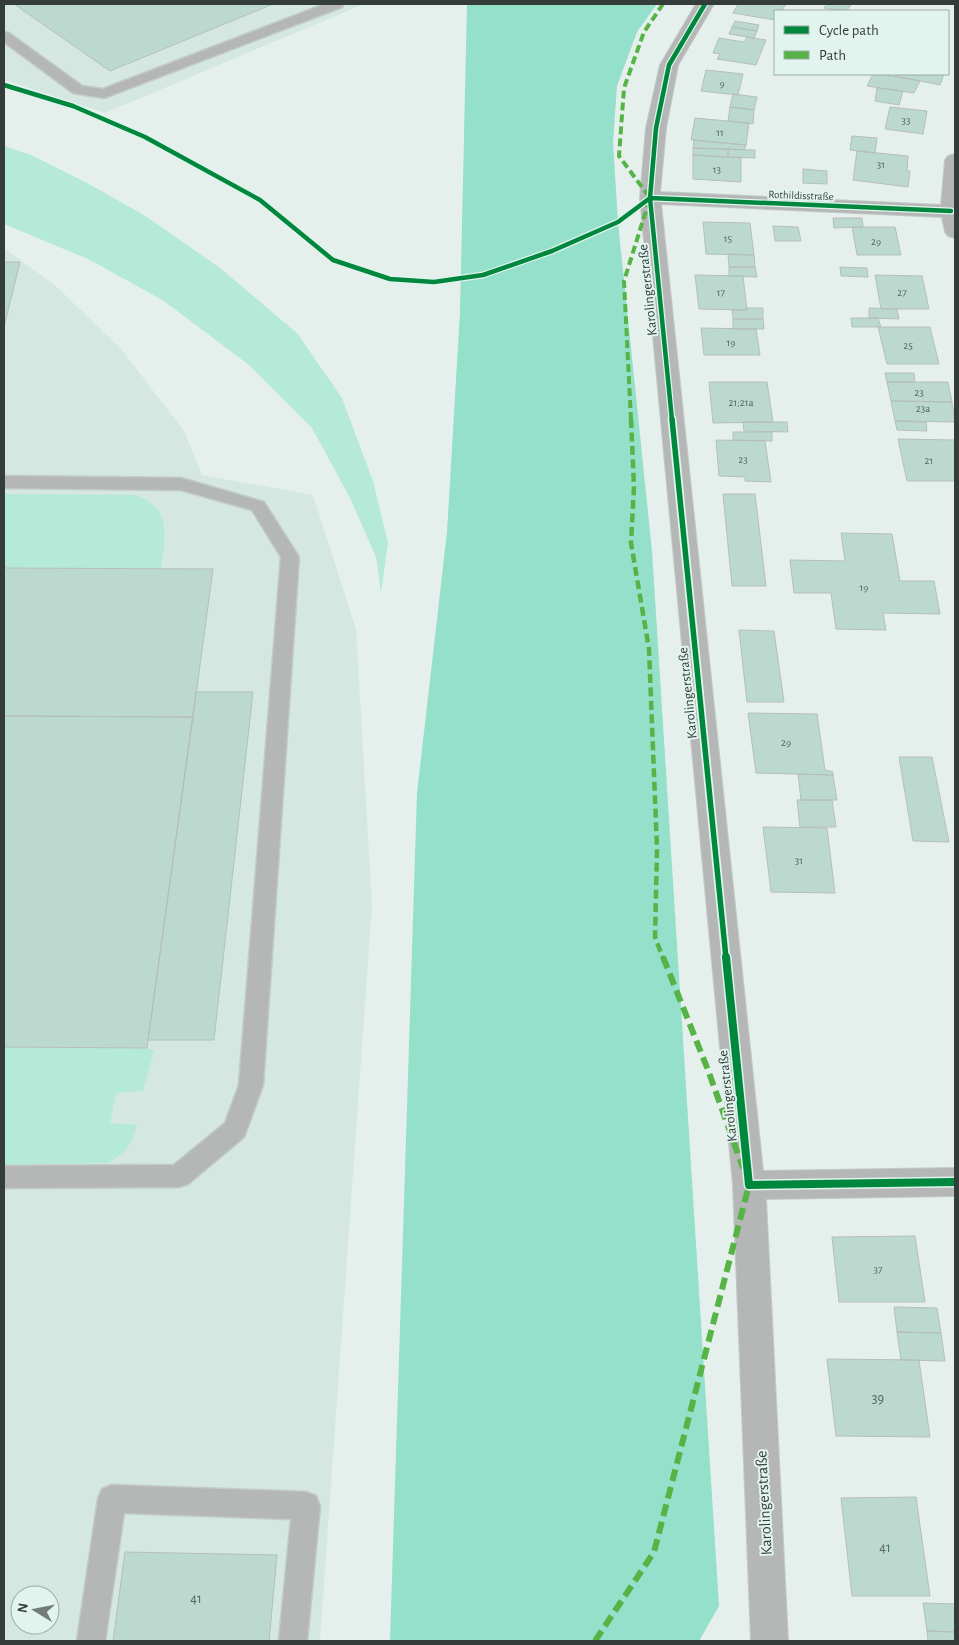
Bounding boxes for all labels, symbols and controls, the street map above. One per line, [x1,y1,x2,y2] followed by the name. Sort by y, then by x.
[774,10,949,75] legend
[819,23,879,38] text: Cycle path
[819,48,846,63] text: Path
[719,78,725,89] house number: 9
[901,115,911,126] house number: 33
[716,127,724,138] house number: 11
[877,159,885,170] house number: 31
[713,164,722,175] house number: 13
[768,189,834,202] street label: Rothildisstraße
[724,233,733,244] house number: 15
[871,236,881,247] house number: 29
[636,244,660,336] street label: Karolingerstraße
[717,287,726,298] house number: 17
[897,287,907,298] house number: 27
[727,337,735,348] house number: 19
[903,340,913,351] house number: 25
[914,387,924,398] house number: 23
[728,397,754,408] house number: 21;21a
[916,403,930,414] house number: 23a
[738,454,748,465] house number: 23
[925,455,933,466] house number: 21
[860,582,868,593] house number: 19
[676,647,700,739] street label: Karolingerstraße
[781,737,791,748] house number: 29
[795,855,803,866] house number: 31
[716,1050,740,1142] street label: Karolingerstraße
[873,1264,883,1275] house number: 37
[872,1392,884,1406] house number: 39
[753,1450,775,1556] street label: Karolingerstraße
[879,1541,891,1555] house number: 41
[10,1585,60,1635] north arrow
[190,1592,202,1606] house number: 41
[15,1602,31,1614] text: N

